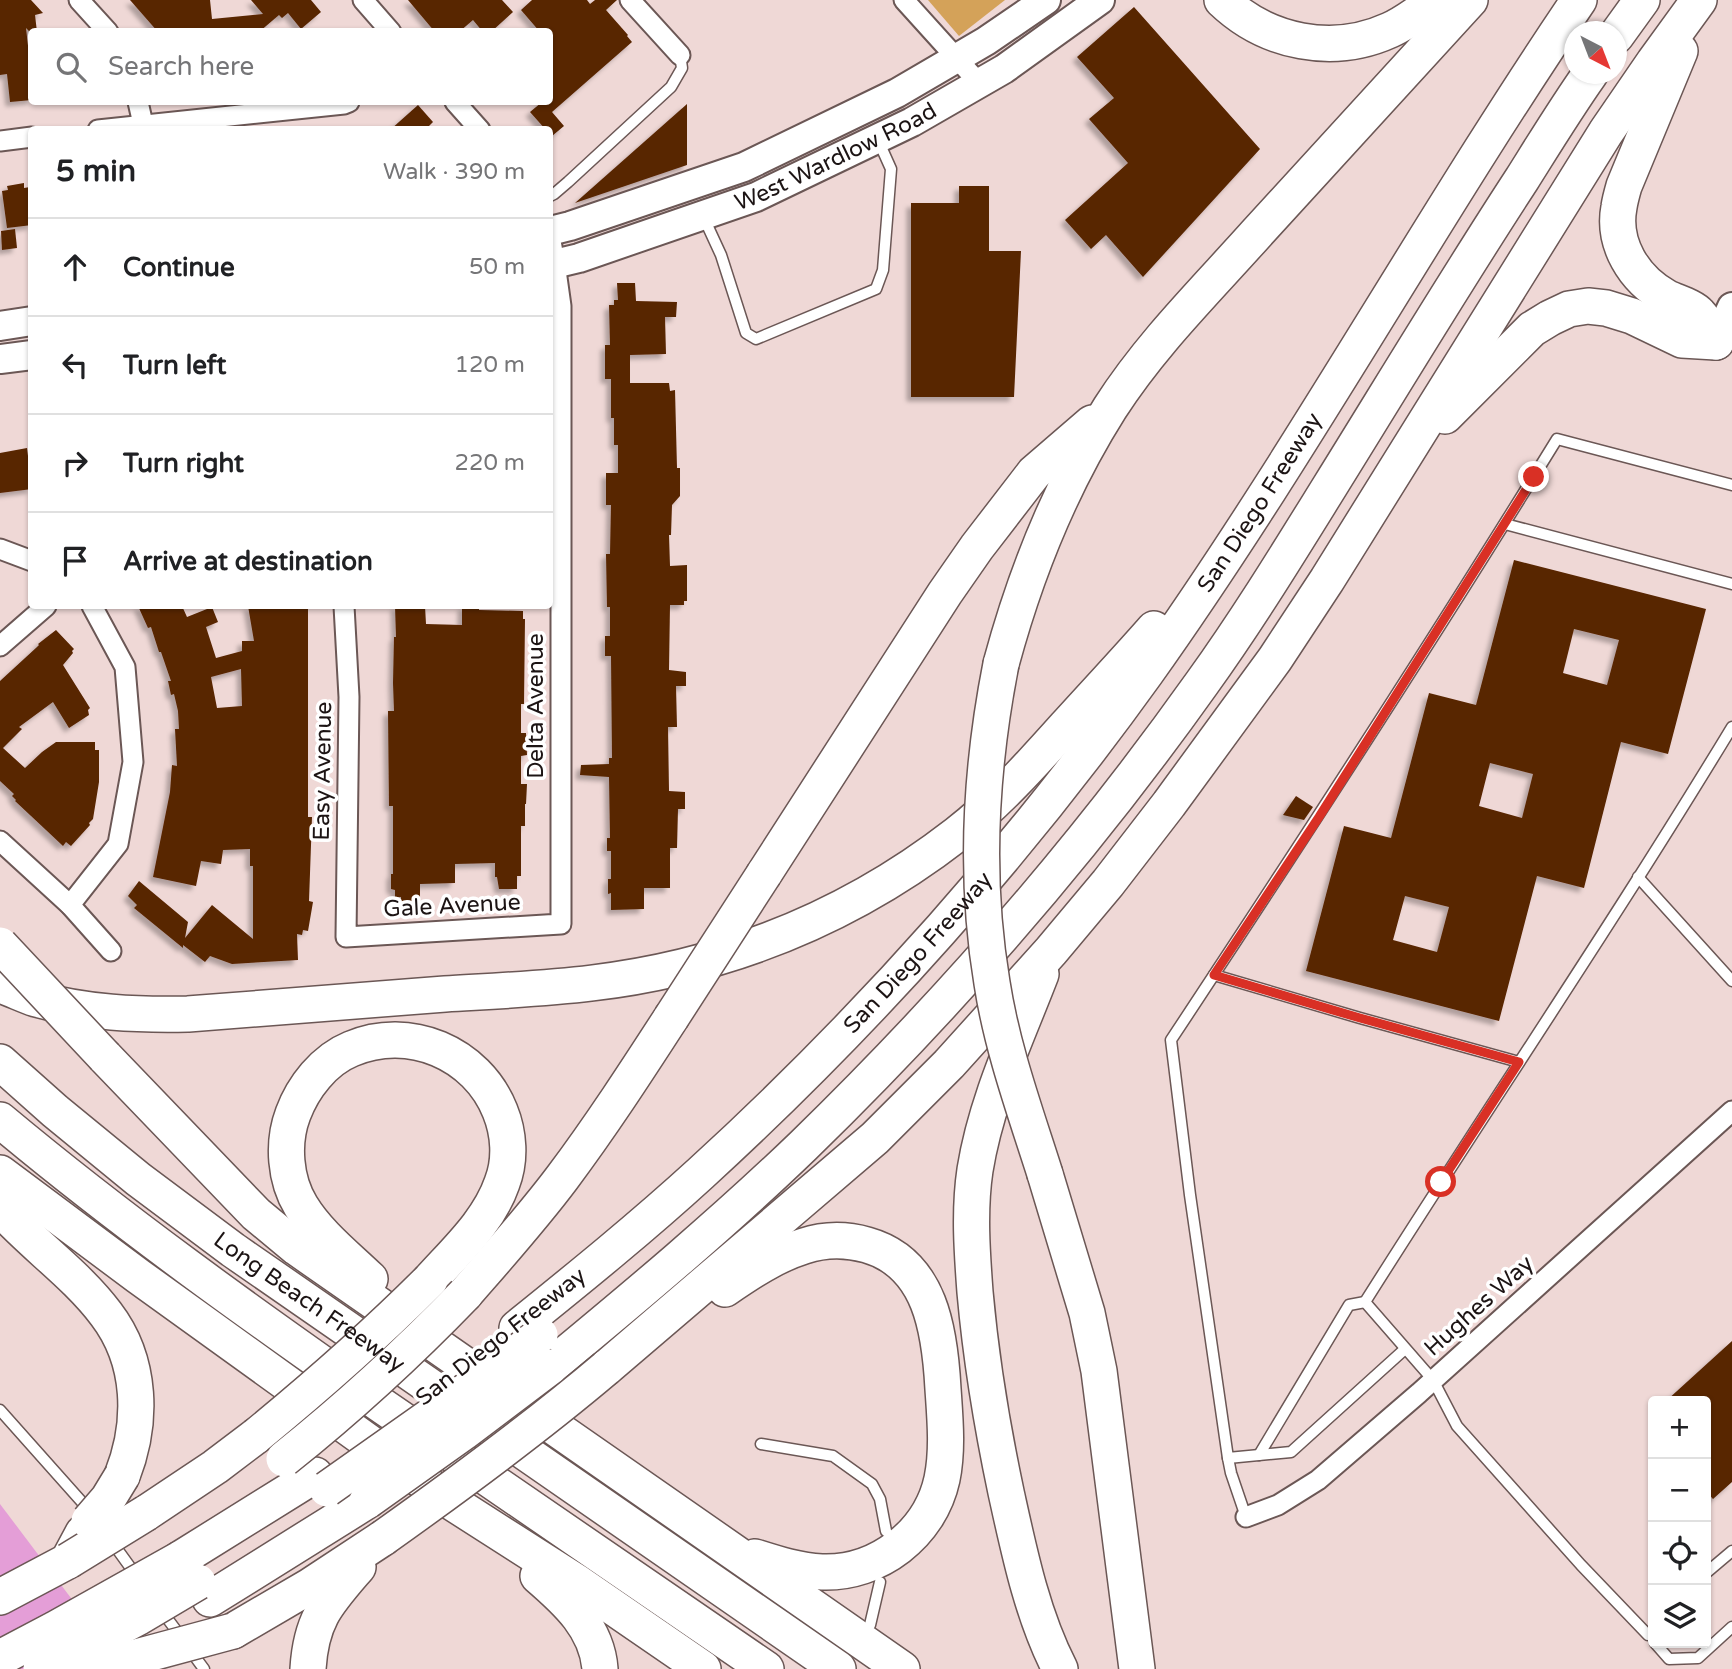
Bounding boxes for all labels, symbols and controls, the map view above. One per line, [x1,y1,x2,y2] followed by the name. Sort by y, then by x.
[1564,21,1627,84] north arrow
[28,28,553,105] search box
[52,48,90,86] icon: search
[108,51,254,82] text: Search here
[731,97,942,217] street label: West Wardlow Road
[56,153,136,190] text: 5 min
[383,158,525,186] text: Walk · 390 m
[56,248,94,286] icon: ahead
[123,252,235,283] text: Continue
[469,253,525,281] text: 50 m
[56,346,94,384] icon: left
[123,350,226,381] text: Turn left
[455,351,525,379] text: 120 m
[1192,408,1328,598] street label: San Diego Freeway
[56,444,94,482] icon: right
[123,448,244,479] text: Turn right
[455,449,525,477] text: 220 m
[1518,461,1549,492] route end
[56,542,94,580] icon: arrive
[123,546,373,577] text: Arrive at destination
[522,633,550,779] street label: Delta Avenue
[308,701,338,841] street label: Easy Avenue
[838,866,998,1040] street label: San Diego Freeway
[383,888,521,924] street label: Gale Avenue
[1425,1166,1456,1197] route start
[208,1226,410,1379] street label: Long Beach Freeway
[1419,1250,1539,1362] street label: Hughes Way
[410,1262,592,1412] street label: San Diego Freeway
[1648,1396,1711,1648] map controls
[1648,1396,1711,1459] button: +
[1648,1459,1711,1522] button: −
[1648,1522,1711,1585] button: locate
[1648,1585,1711,1648] button: layers

